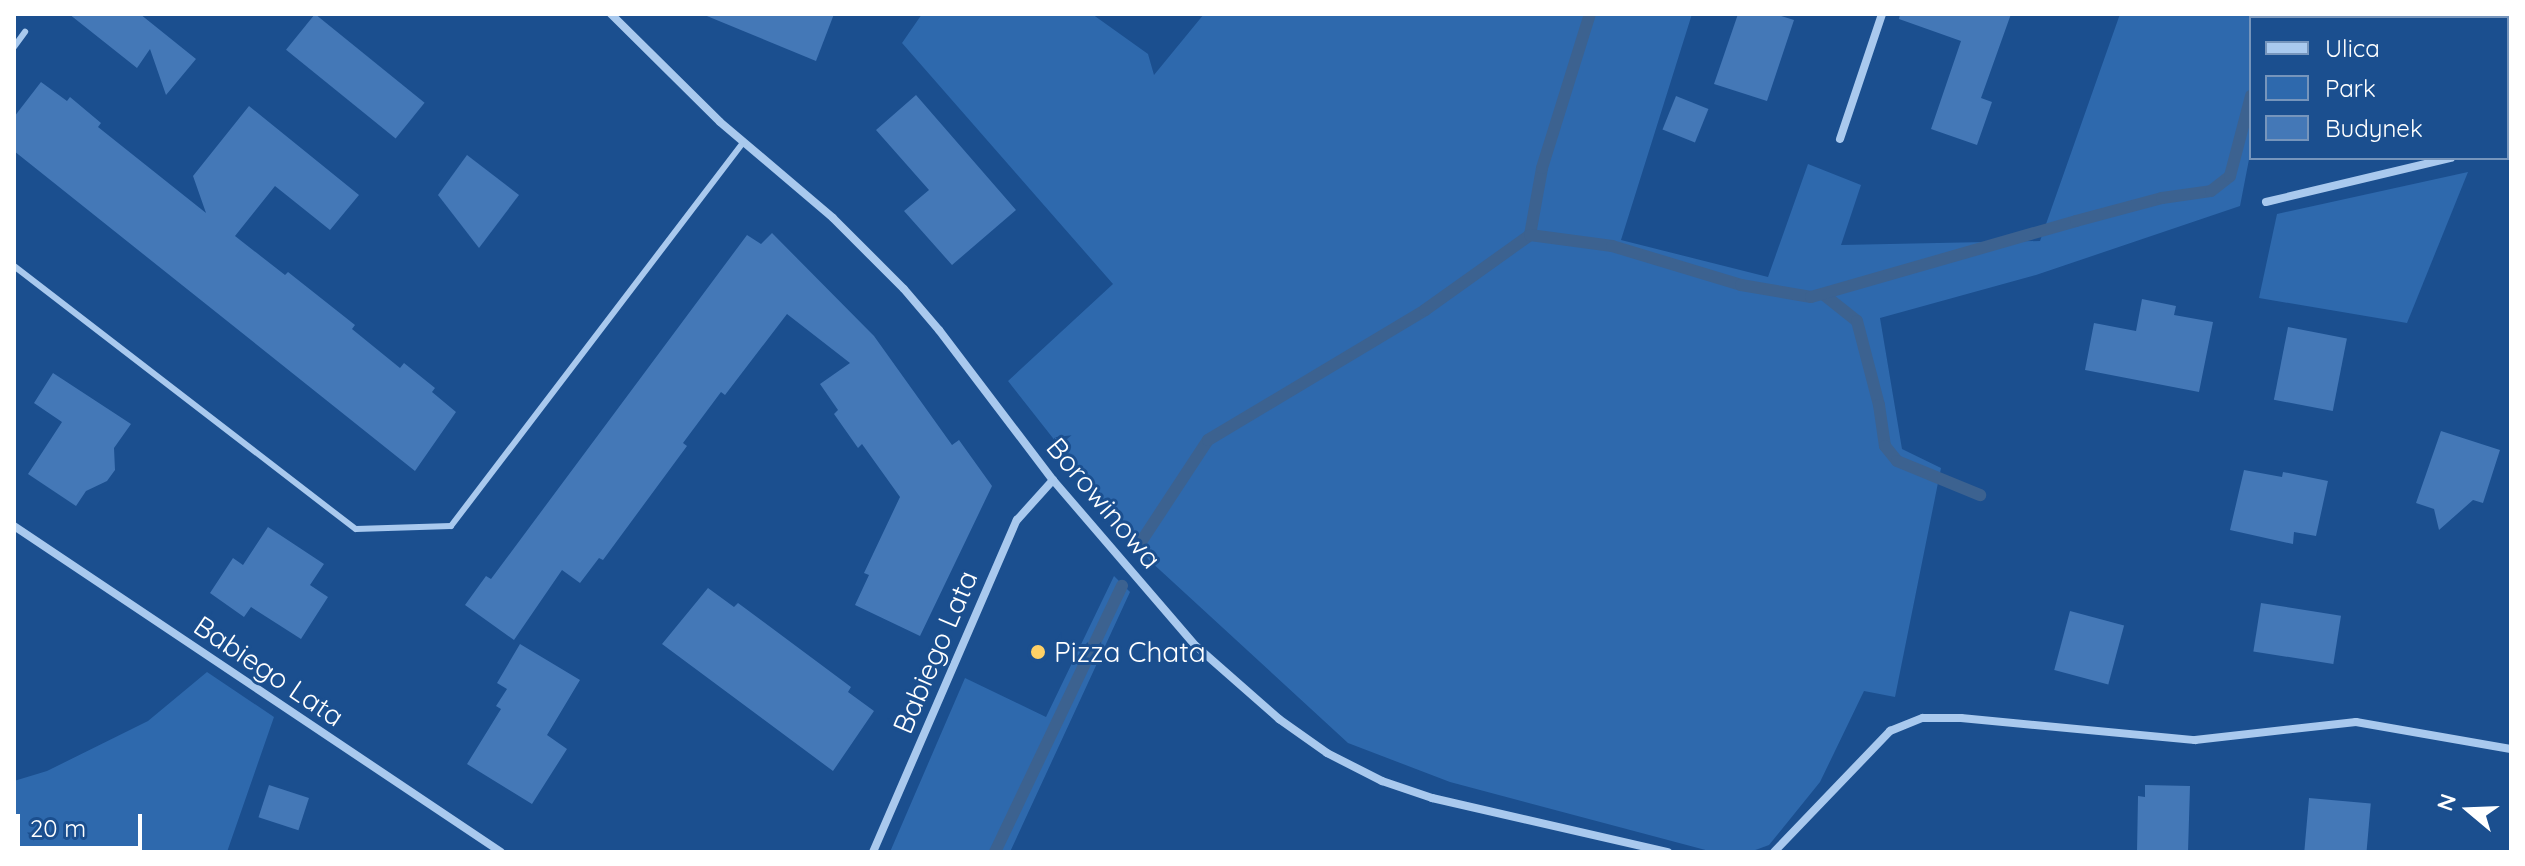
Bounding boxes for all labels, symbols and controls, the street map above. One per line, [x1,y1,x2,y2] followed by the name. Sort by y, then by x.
[2249,16,2509,160] legend
[2325,33,2380,63] text: Ulica
[2325,73,2376,103] text: Park
[2325,113,2423,143] text: Budynek
[1040,431,1168,575] street label: Borowinowa
[886,566,984,738] street label: Babiego Lata
[188,609,350,733] street label: Babiego Lata
[1054,635,1206,669] place label: Pizza Chata
[1029,643,1047,661] marker: Pizza Chata
[2429,770,2509,850] north arrow
[2430,790,2462,814] text: N
[20,798,146,848] scale bar
[30,813,86,843] text: 20 m

